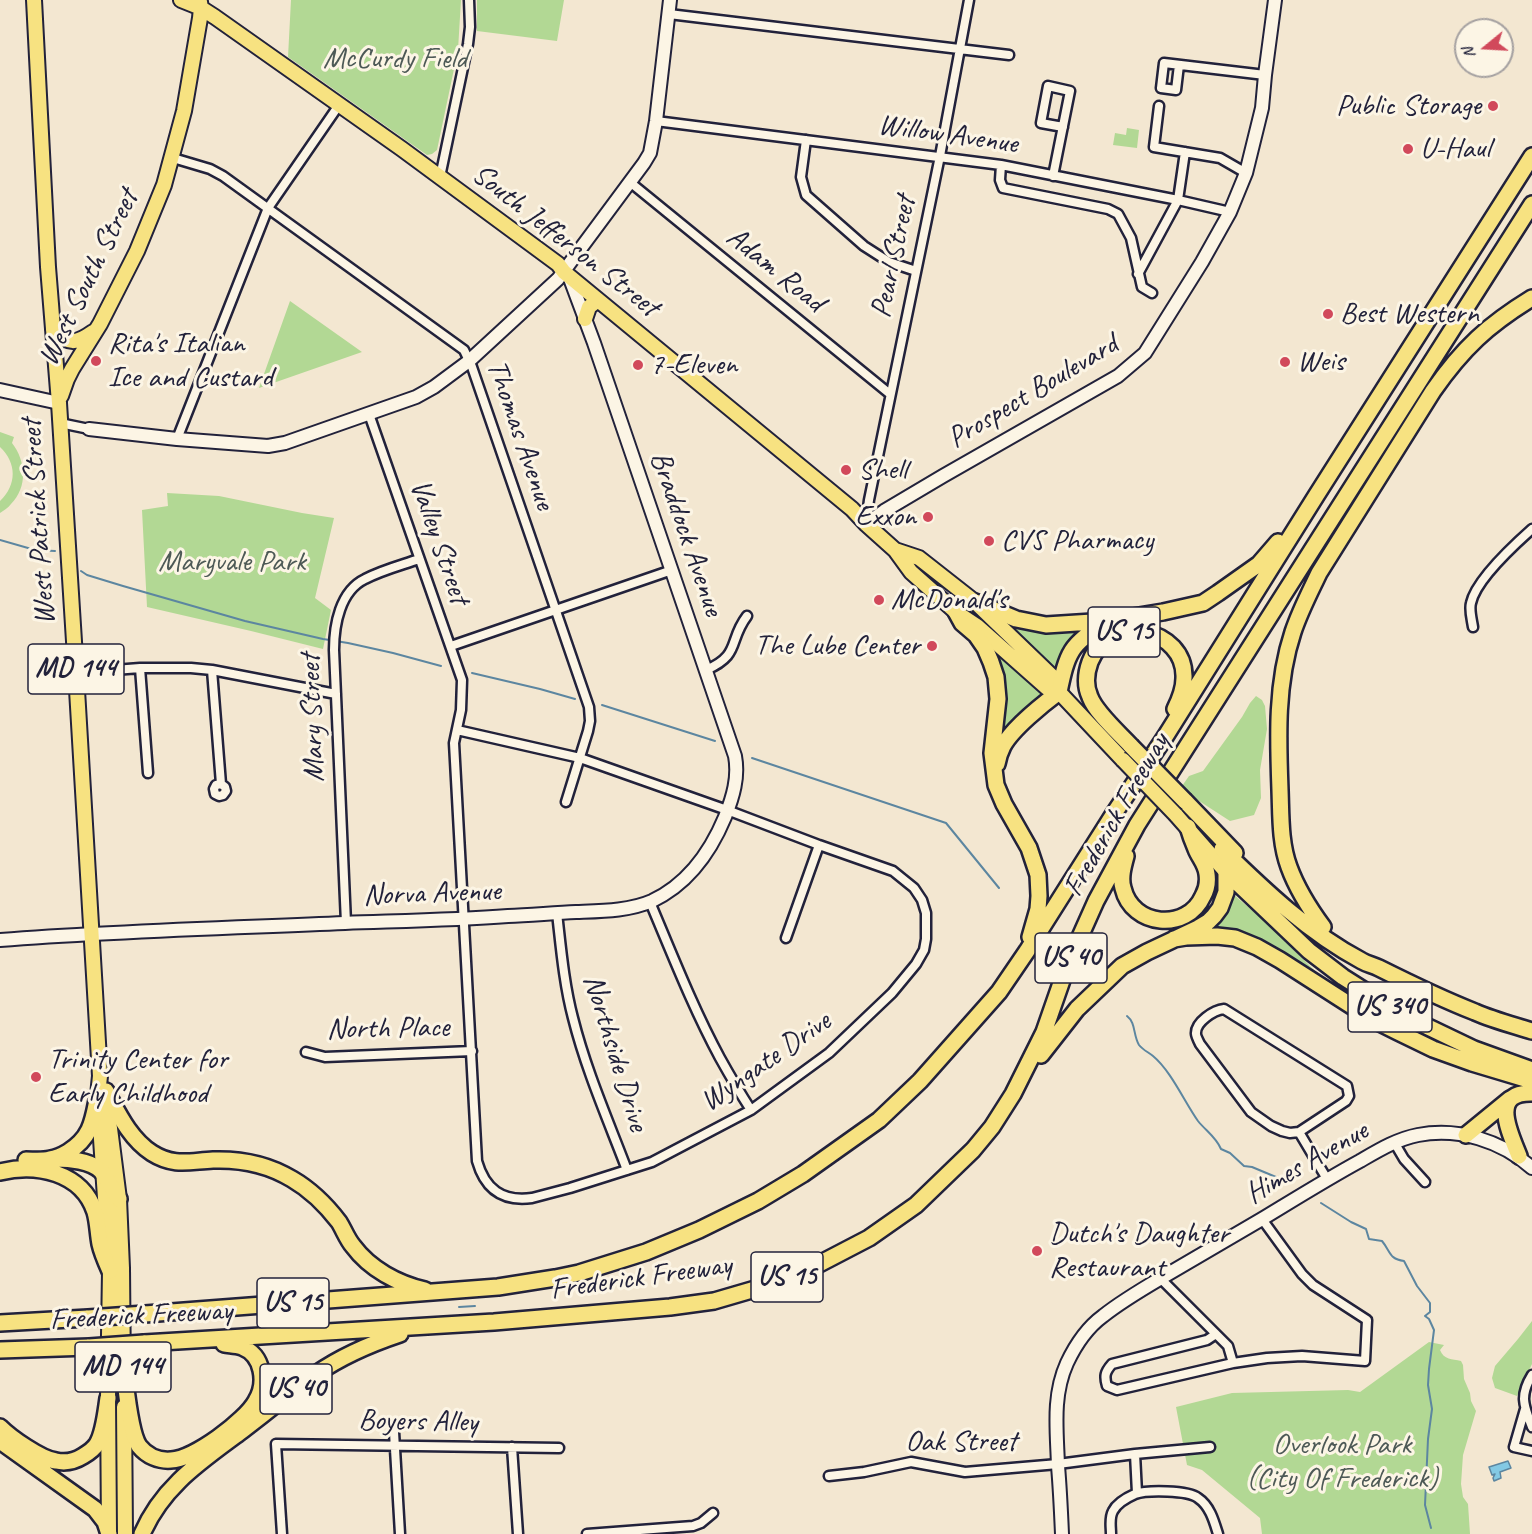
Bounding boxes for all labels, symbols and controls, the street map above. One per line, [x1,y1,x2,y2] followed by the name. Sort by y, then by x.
[1454,18,1514,78] north arrow
[323,41,467,77] park label: McCurdy Field
[1458,45,1480,61] text: N
[1336,88,1481,124] place label: Public Storage
[1486,99,1500,113] marker: Public Storage
[876,107,1020,163] street label: Willow Avenue
[1420,131,1490,167] place label: U-Haul
[1401,142,1415,156] marker: U-Haul
[464,157,666,325] street label: South Jefferson Street
[31,184,147,372] street label: West South Street
[864,193,924,321] street label: Pearl Street
[719,220,831,320] street label: Adam Road
[1340,296,1479,332] place label: Best Western
[1321,307,1335,321] marker: Best Western
[108,326,273,397] place label: Rita's Italian Ice and Custard
[941,327,1125,457] street label: Prospect Boulevard
[1297,344,1344,380] place label: Weis
[650,347,737,383] place label: 7-Eleven
[89,354,103,368] marker: Rita's Italian Ice and Custard
[1278,355,1292,369] marker: Weis
[478,356,562,514] street label: Thomas Avenue
[631,358,645,372] marker: 7-Eleven
[14,418,64,626] street label: West Patrick Street
[641,447,731,621] street label: Braddock Avenue
[858,452,907,488] place label: Shell
[839,463,853,477] marker: Shell
[401,475,477,609] street label: Valley Street
[855,499,916,535] place label: Exxon
[921,510,935,524] marker: Exxon
[1001,523,1153,559] place label: CVS Pharmacy
[982,534,996,548] marker: CVS Pharmacy
[158,544,306,580] park label: Maryvale Park
[891,582,1007,618] place label: McDonald's
[872,593,886,607] marker: McDonald's
[1088,607,1160,657] road number: US 15
[754,628,920,664] place label: The Lube Center
[925,639,939,653] marker: The Lube Center
[28,644,124,694] road number: MD 144
[293,653,333,783] street label: Mary Street
[1056,727,1178,903] street label: Frederick Freeway
[363,874,501,914] street label: Norva Avenue
[1035,933,1107,983] road number: US 40
[574,971,656,1135] street label: Northside Drive
[1348,982,1432,1032] road number: US 340
[694,1004,838,1120] street label: Wyngate Drive
[326,1010,450,1048] street label: North Place
[48,1042,228,1112] place label: Trinity Center for Early Childhood
[29,1070,43,1084] marker: Trinity Center for Early Childhood
[1239,1113,1375,1213] street label: Himes Avenue
[1049,1216,1229,1286] place label: Dutch's Daughter Restaurant
[1030,1244,1044,1258] marker: Dutch's Daughter Restaurant
[548,1247,734,1309] street label: Frederick Freeway
[751,1252,823,1302] road number: US 15
[257,1278,329,1328] road number: US 15
[49,1293,233,1339] street label: Frederick Freeway
[75,1342,171,1392] road number: MD 144
[260,1364,332,1414] road number: US 40
[358,1403,478,1441] street label: Boyers Alley
[905,1424,1017,1460] street label: Oak Street
[1246,1427,1438,1498] park label: Overlook Park (City Of Frederick)

